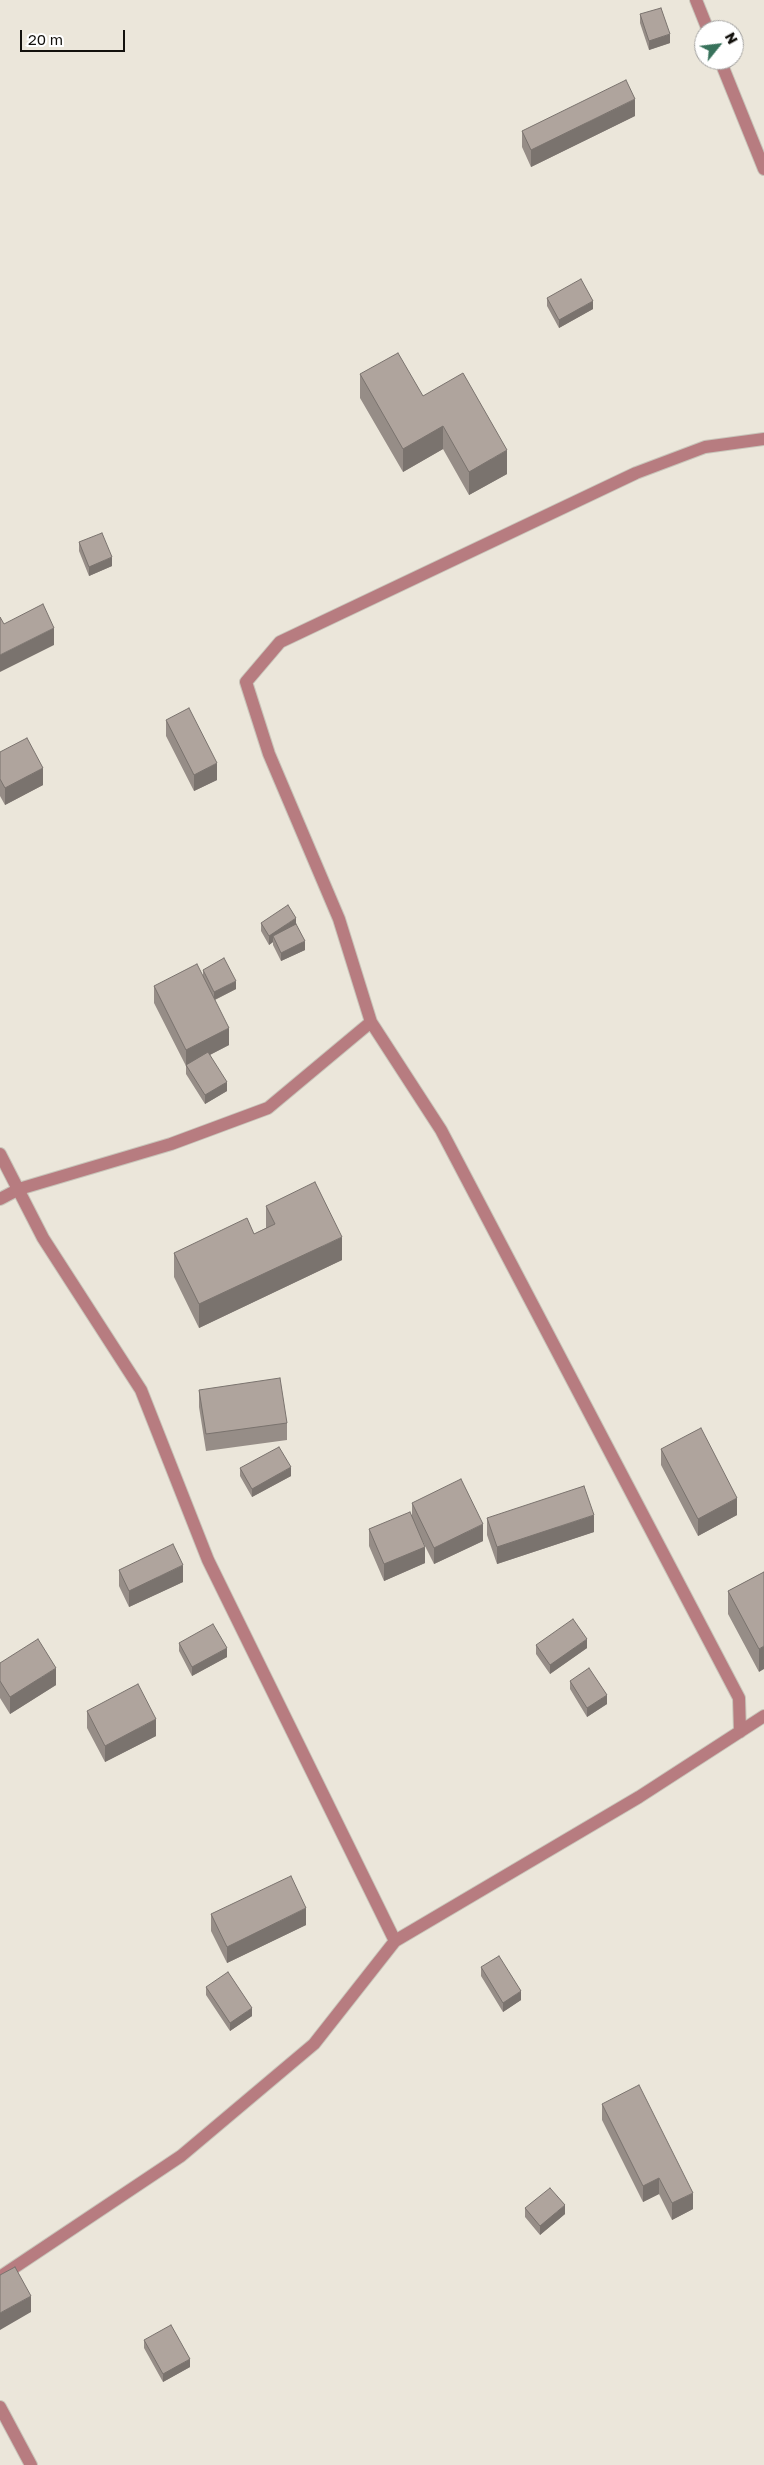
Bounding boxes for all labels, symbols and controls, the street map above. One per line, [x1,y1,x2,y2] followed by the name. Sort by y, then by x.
[22,20,128,52] scale bar
[694,20,744,70] north arrow
[722,29,742,47] text: N
[28,30,63,48] text: 20 m

